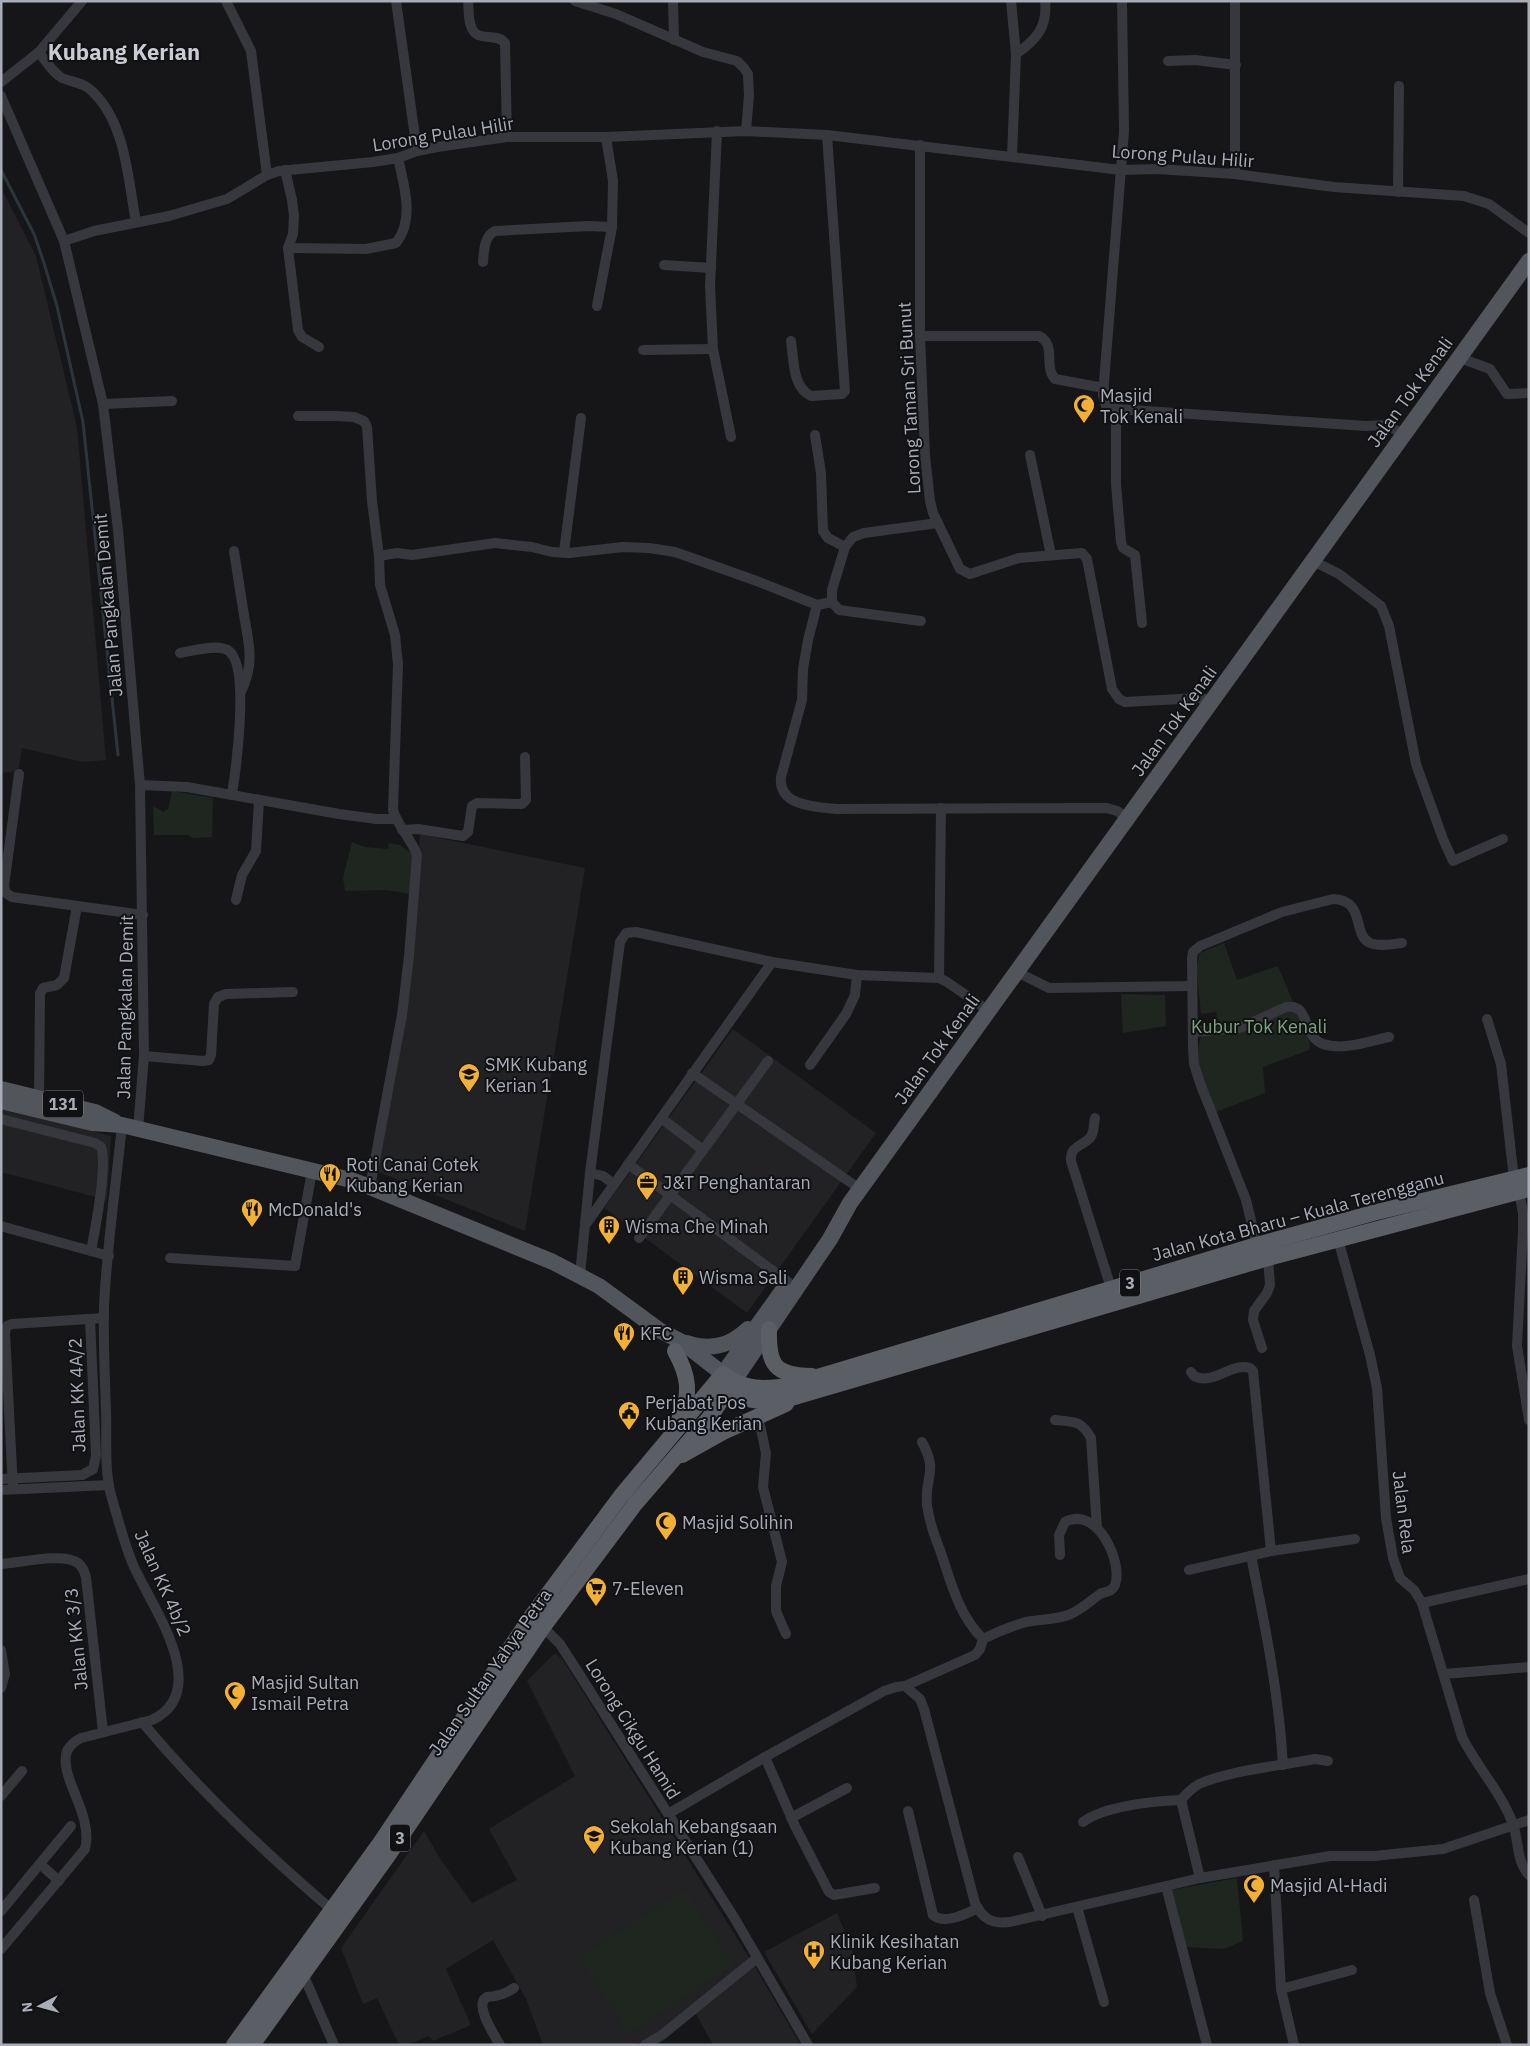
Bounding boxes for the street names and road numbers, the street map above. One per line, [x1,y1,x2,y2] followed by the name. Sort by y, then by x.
[371,111,516,157] street label: Lorong Pulau Hilir
[1111,140,1255,172] street label: Lorong Pulau Hilir
[892,301,926,495] street label: Lorong Taman Sri Bunut
[1362,332,1458,452] street label: Jalan Tok Kenali
[89,512,127,698] street label: Jalan Pangkalan Demit
[1126,661,1222,781] street label: Jalan Tok Kenali
[112,915,138,1099] street label: Jalan Pangkalan Demit
[889,989,985,1109] street label: Jalan Tok Kenali
[43,1090,83,1118] road number: 131
[1150,1166,1446,1266] street label: Jalan Kota Bharu – Kuala Terengganu
[1120,1270,1140,1296] road number: 3
[64,1337,90,1453] street label: Jalan KK 4A/2
[1388,1469,1421,1555] street label: Jalan Rela
[129,1526,197,1640] street label: Jalan KK 4b/2
[424,1584,557,1760] street label: Jalan Sultan Yahya Petra
[59,1586,93,1692] street label: Jalan KK 3/3
[580,1654,686,1804] street label: Lorong Cikgu Hamid
[390,1825,410,1852] road number: 3

